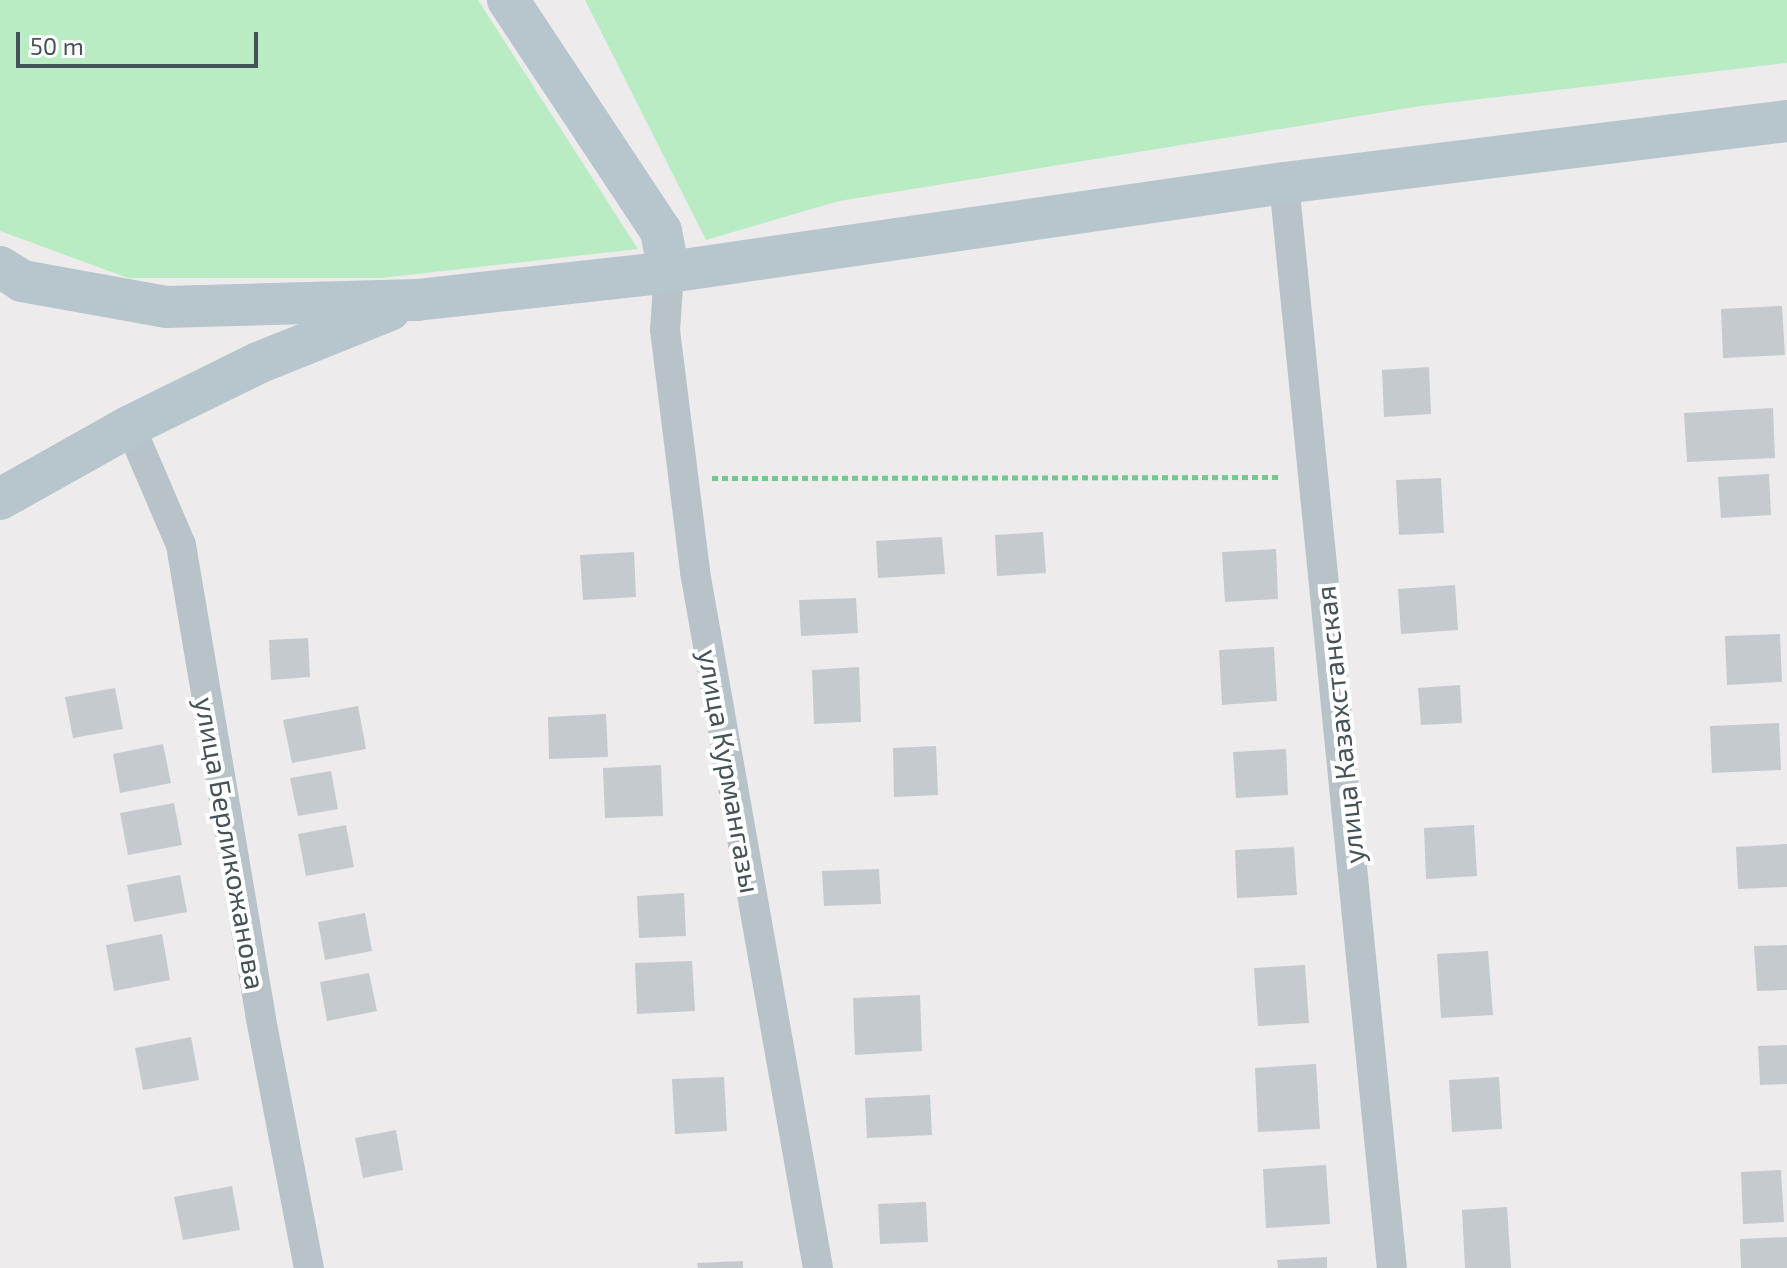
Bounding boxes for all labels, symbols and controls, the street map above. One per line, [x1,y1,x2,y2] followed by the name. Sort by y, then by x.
[20,16,262,66] scale bar
[30,31,84,60] text: 50 m
[1308,584,1370,866] street label: улица Казахстанская
[692,646,768,896] street label: улица Курмангазы
[189,694,273,992] street label: улица Берликожанова

